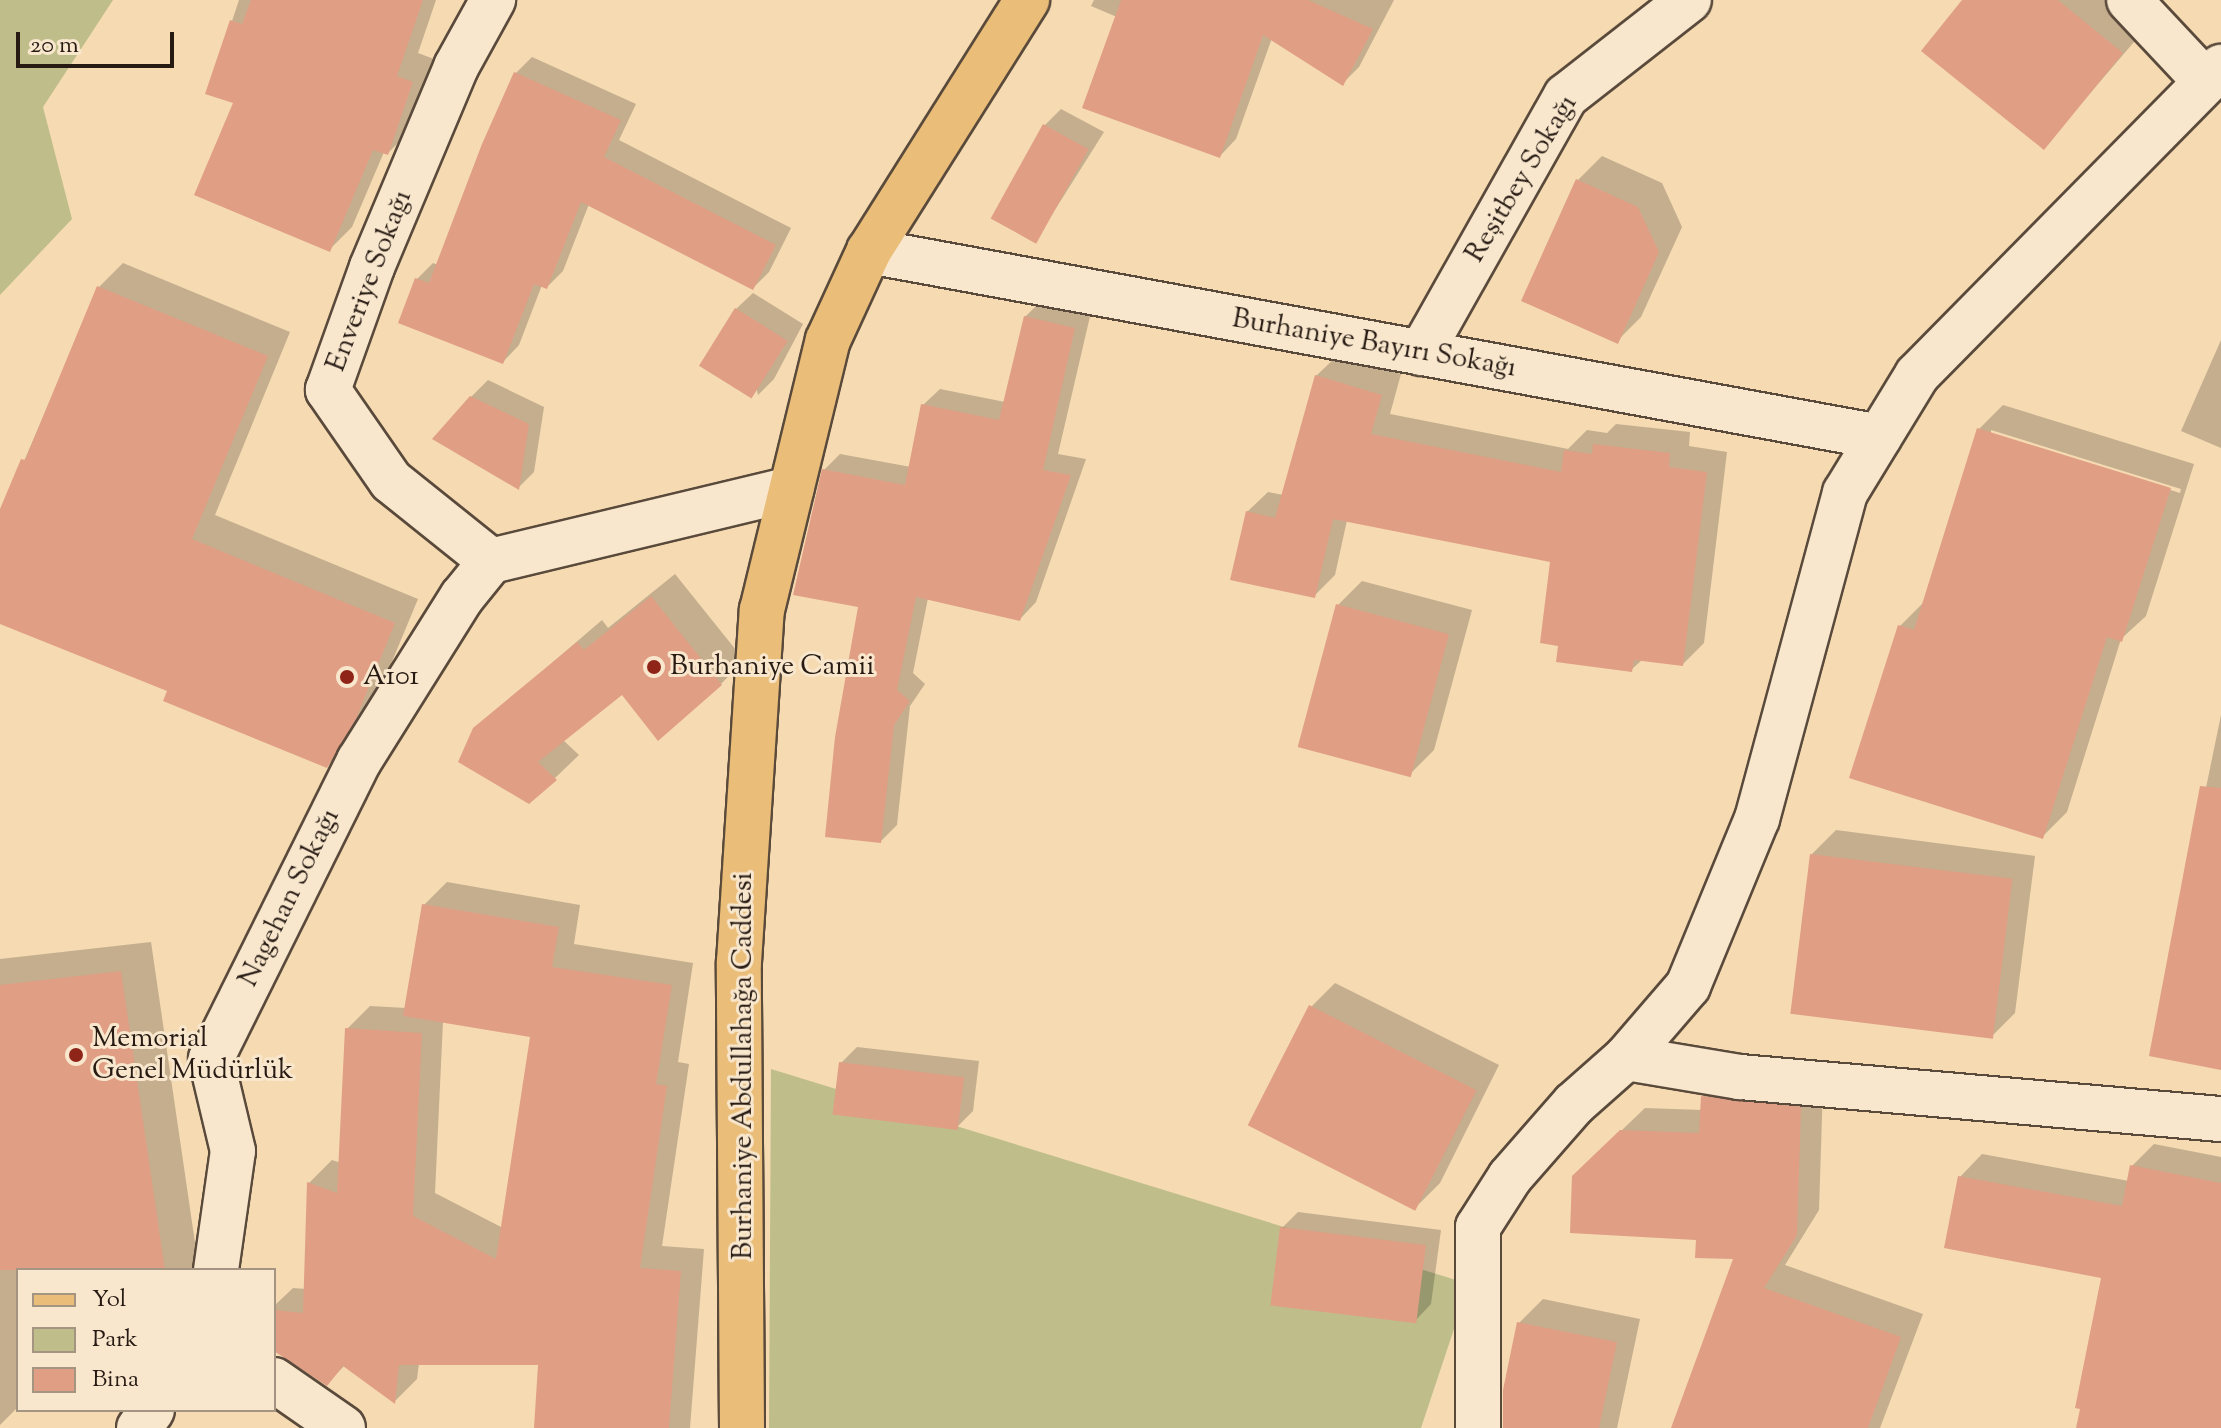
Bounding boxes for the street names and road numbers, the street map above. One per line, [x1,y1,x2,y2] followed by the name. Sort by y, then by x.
[1459,89,1585,269] street label: Reşitbey Sokağı
[320,186,420,376] street label: Enveriye Sokağı
[1229,302,1519,386] street label: Burhaniye Bayırı Sokağı
[232,803,348,993] street label: Nagehan Sokağı
[727,872,761,1260] street label: Burhaniye Abdullahağa Caddesi

